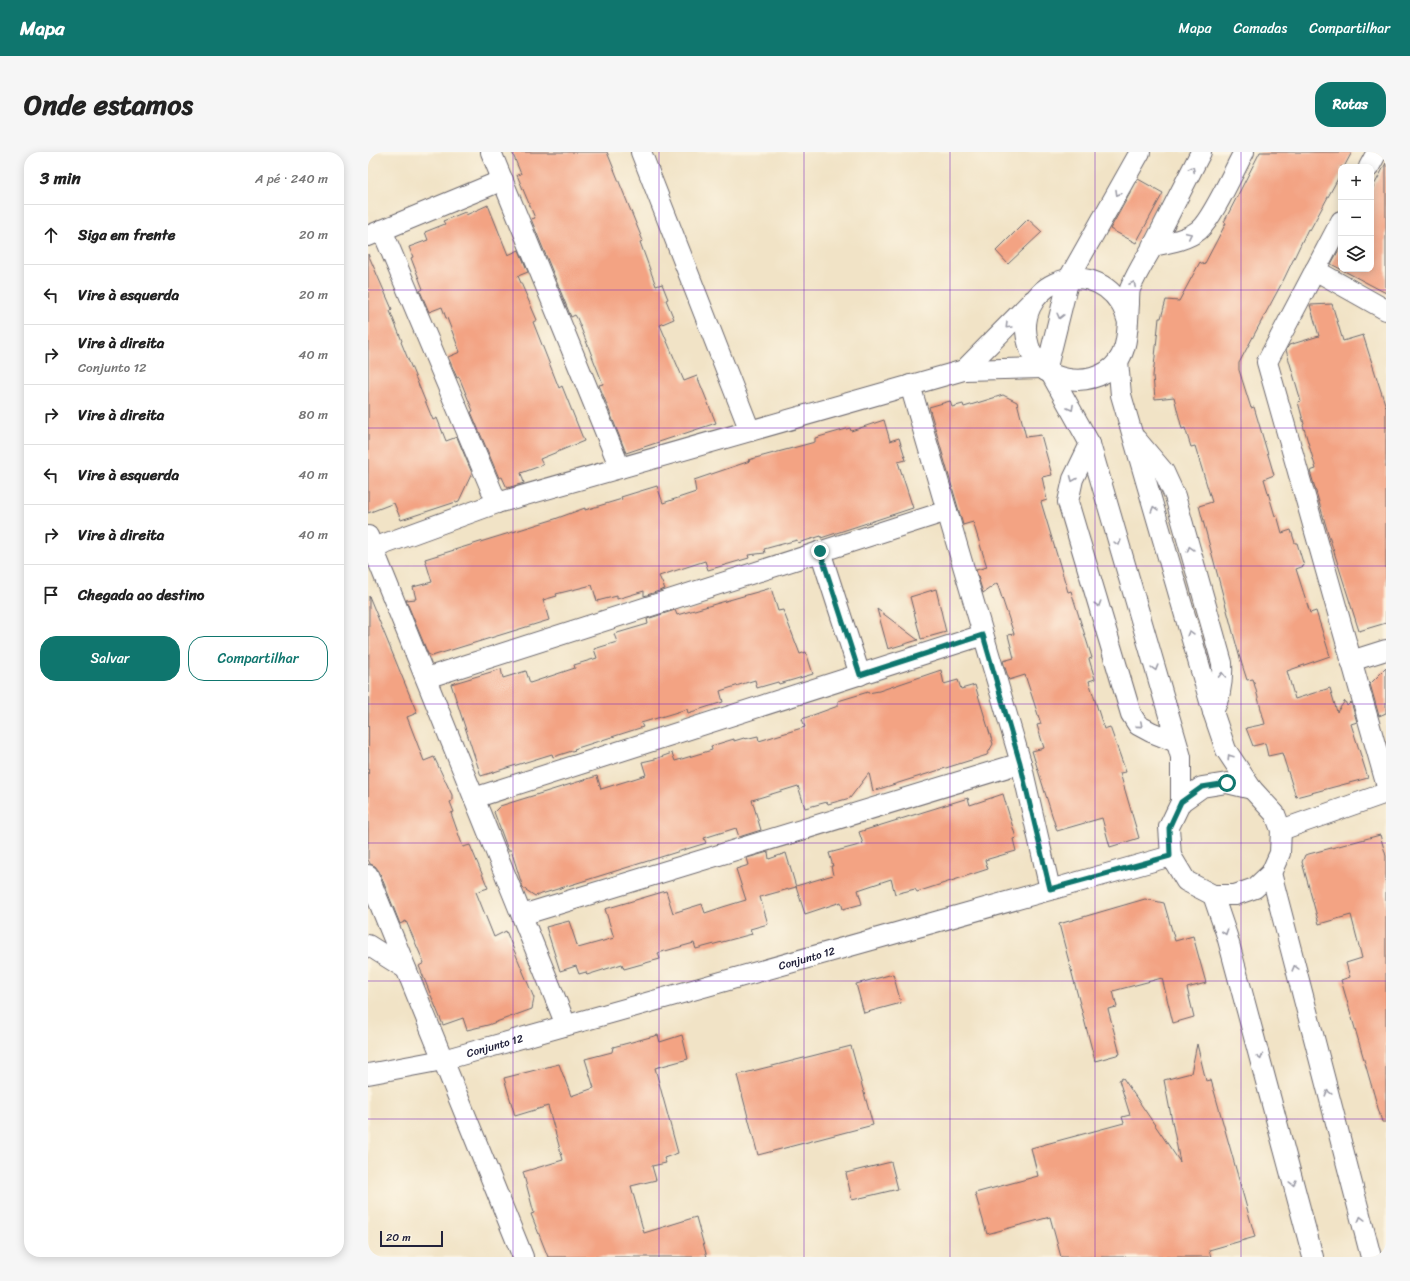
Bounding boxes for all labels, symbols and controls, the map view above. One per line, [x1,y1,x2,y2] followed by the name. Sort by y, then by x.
[20,12,65,45] text: Mapa
[1179,16,1211,41] text: Mapa
[1233,16,1287,41] text: Camadas
[1309,16,1390,41] text: Compartilhar
[24,80,193,129] text: Onde estamos
[1315,82,1386,127] button: Rotas
[40,163,81,193] text: 3 min
[1338,164,1374,272] map controls
[1338,164,1374,200] button: +
[1188,165,1195,173] one-way arrow
[255,167,328,190] text: A pé · 240 m
[1115,189,1122,196] one-way arrow
[1338,200,1374,236] button: −
[78,222,175,248] text: Siga em frente
[299,223,328,246] text: 20 m
[40,224,62,246] icon: ahead
[1185,232,1193,240] one-way arrow
[1338,236,1374,272] button: layers
[1128,281,1136,288] one-way arrow
[78,282,179,308] text: Vire à esquerda
[299,283,328,306] text: 20 m
[40,284,62,306] icon: left
[1056,312,1065,319] one-way arrow
[1005,321,1012,329] one-way arrow
[78,330,164,356] text: Vire à direita
[298,343,328,366] text: 40 m
[40,344,62,366] icon: right
[78,356,147,379] text: Conjunto 12
[78,402,164,428] text: Vire à direita
[299,403,328,426] text: 80 m
[40,404,62,426] icon: right
[1066,404,1074,411] one-way arrow
[78,462,179,488] text: Vire à esquerda
[298,463,328,486] text: 40 m
[40,464,62,486] icon: left
[1070,475,1078,482] one-way arrow
[1150,505,1159,512] one-way arrow
[78,522,164,548] text: Vire à direita
[298,523,328,546] text: 40 m
[40,524,62,546] icon: right
[1114,540,1122,546] one-way arrow
[811,542,829,560] route end
[1186,546,1195,553] one-way arrow
[78,582,204,608] text: Chegada ao destino
[40,584,62,606] icon: arrive
[1093,600,1102,607] one-way arrow
[1186,630,1195,637] one-way arrow
[40,636,180,681] button: Salvar
[188,636,328,681] button: Compartilhar
[1150,664,1159,671] one-way arrow
[1218,672,1226,678] one-way arrow
[1136,720,1143,727] one-way arrow
[1228,754,1235,761] one-way arrow
[1218,774,1236,792] route start
[1221,928,1229,935] one-way arrow
[776,941,838,976] street label: Conjunto 12
[1292,964,1300,971] one-way arrow
[464,1029,526,1063] street label: Conjunto 12
[1255,1054,1263,1060] one-way arrow
[1324,1090,1333,1097] one-way arrow
[1289,1179,1297,1186] one-way arrow
[1357,1216,1366,1223] one-way arrow
[386,1228,411,1247] text: 20 m
[380,1229,443,1248] scale bar

